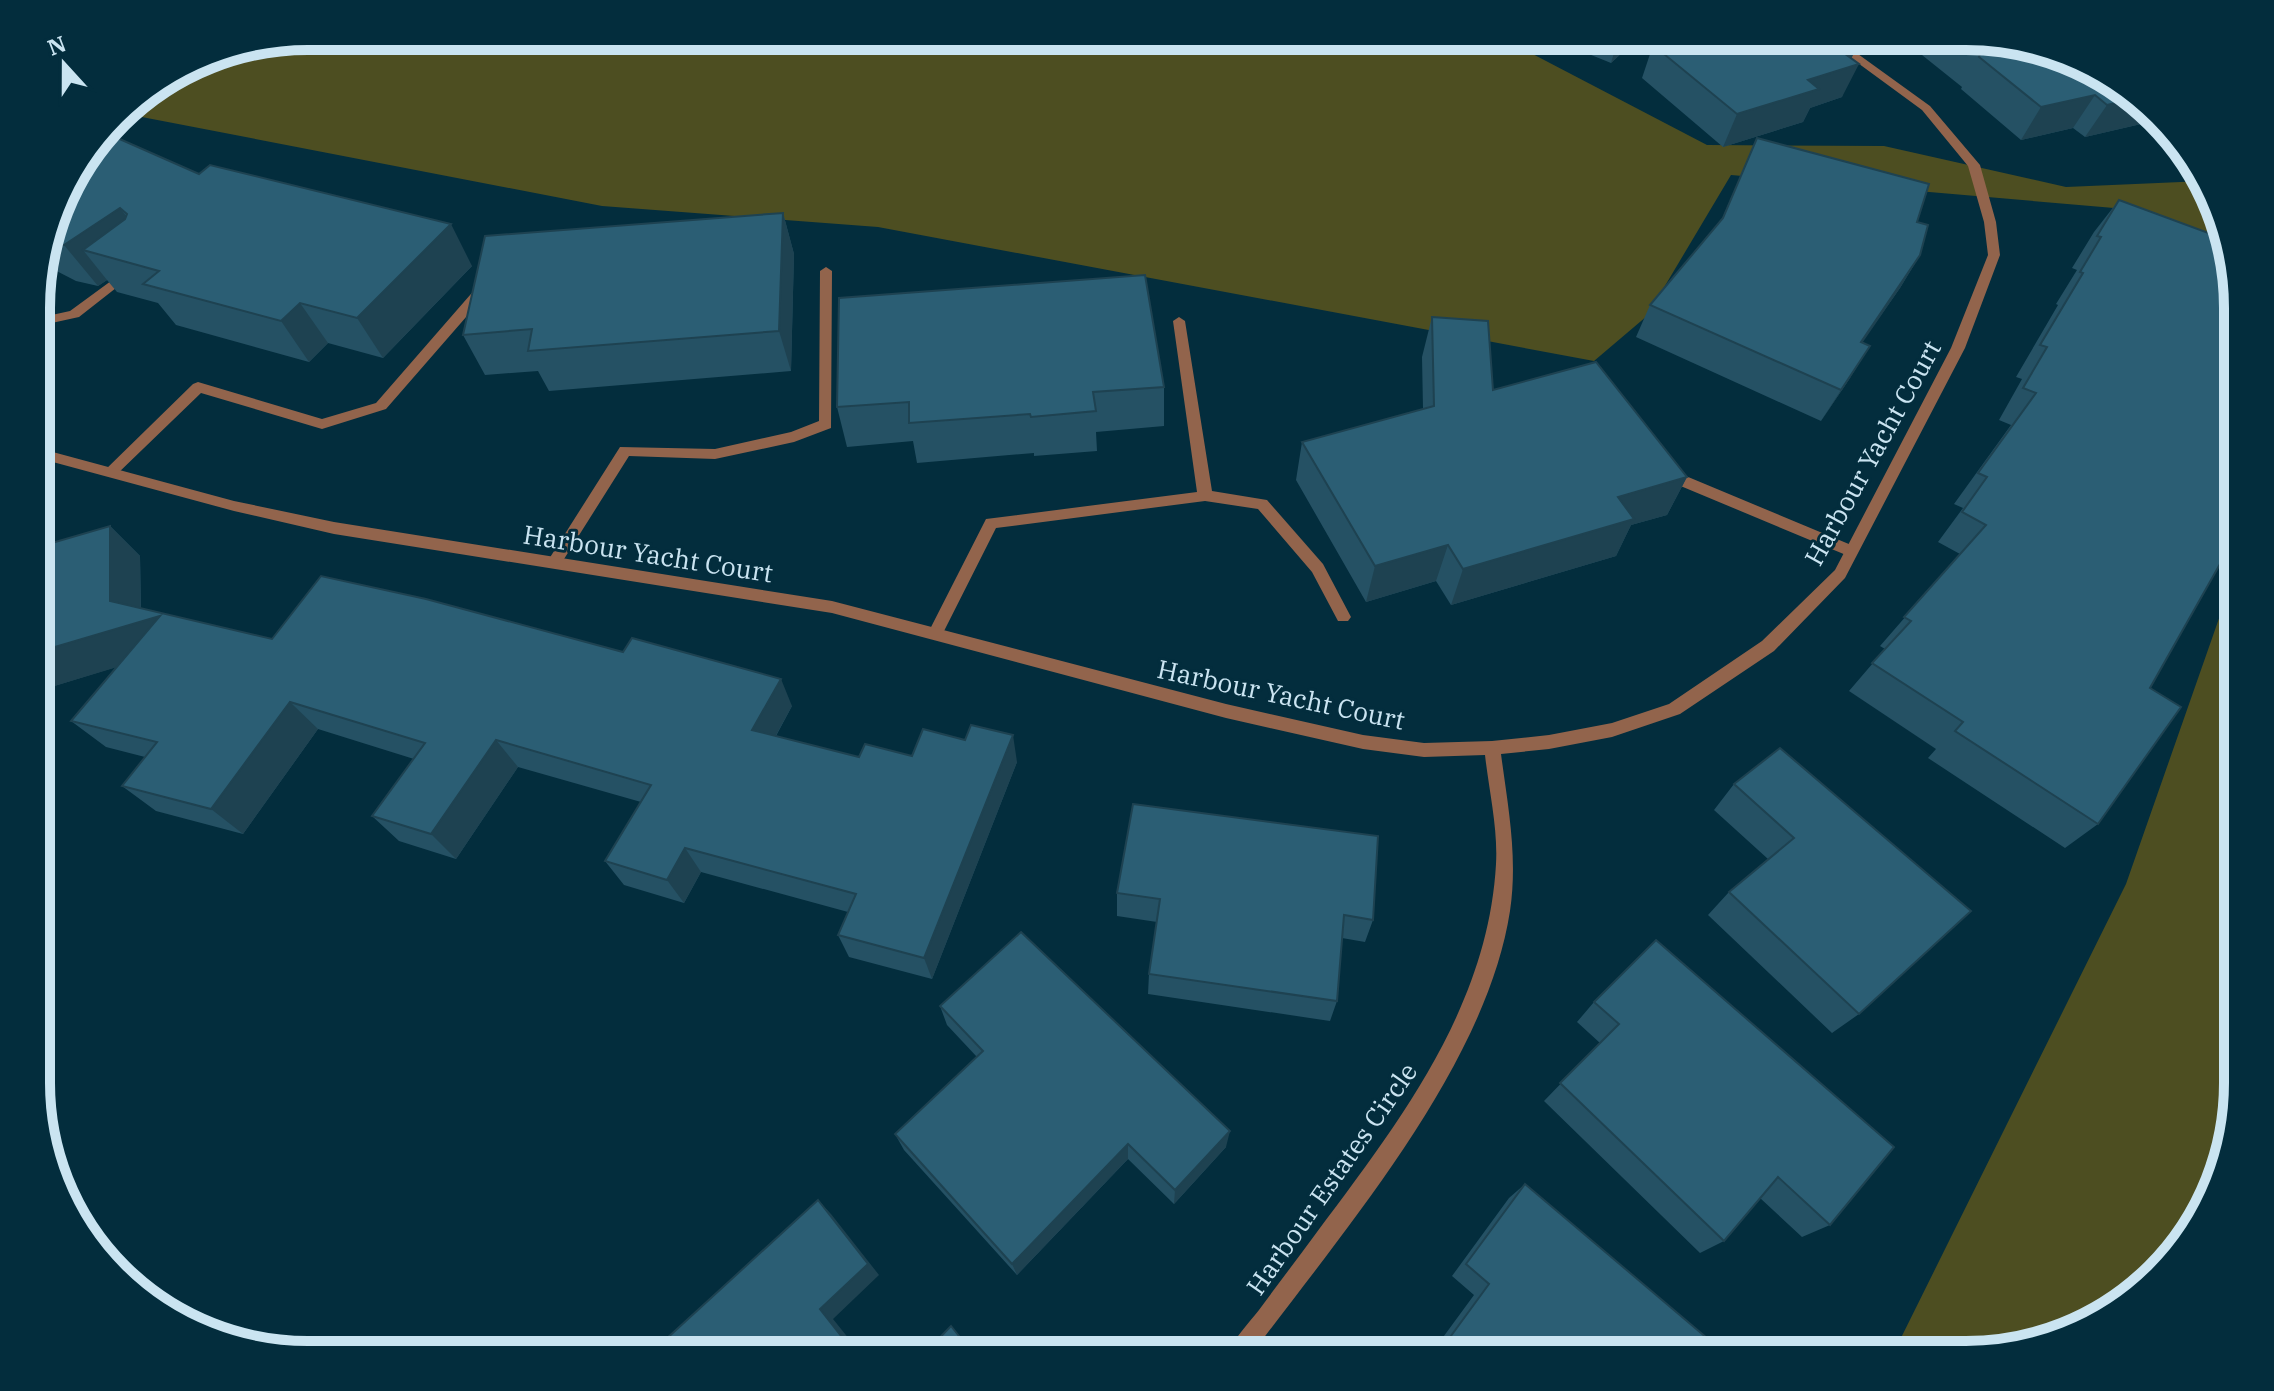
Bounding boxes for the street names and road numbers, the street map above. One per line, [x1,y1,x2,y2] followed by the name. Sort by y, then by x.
[1796,334,1948,571] street label: Harbour Yacht Court
[521,516,775,590] street label: Harbour Yacht Court
[1154,651,1408,737] street label: Harbour Yacht Court
[1238,1056,1424,1301] street label: Harbour Estates Circle

